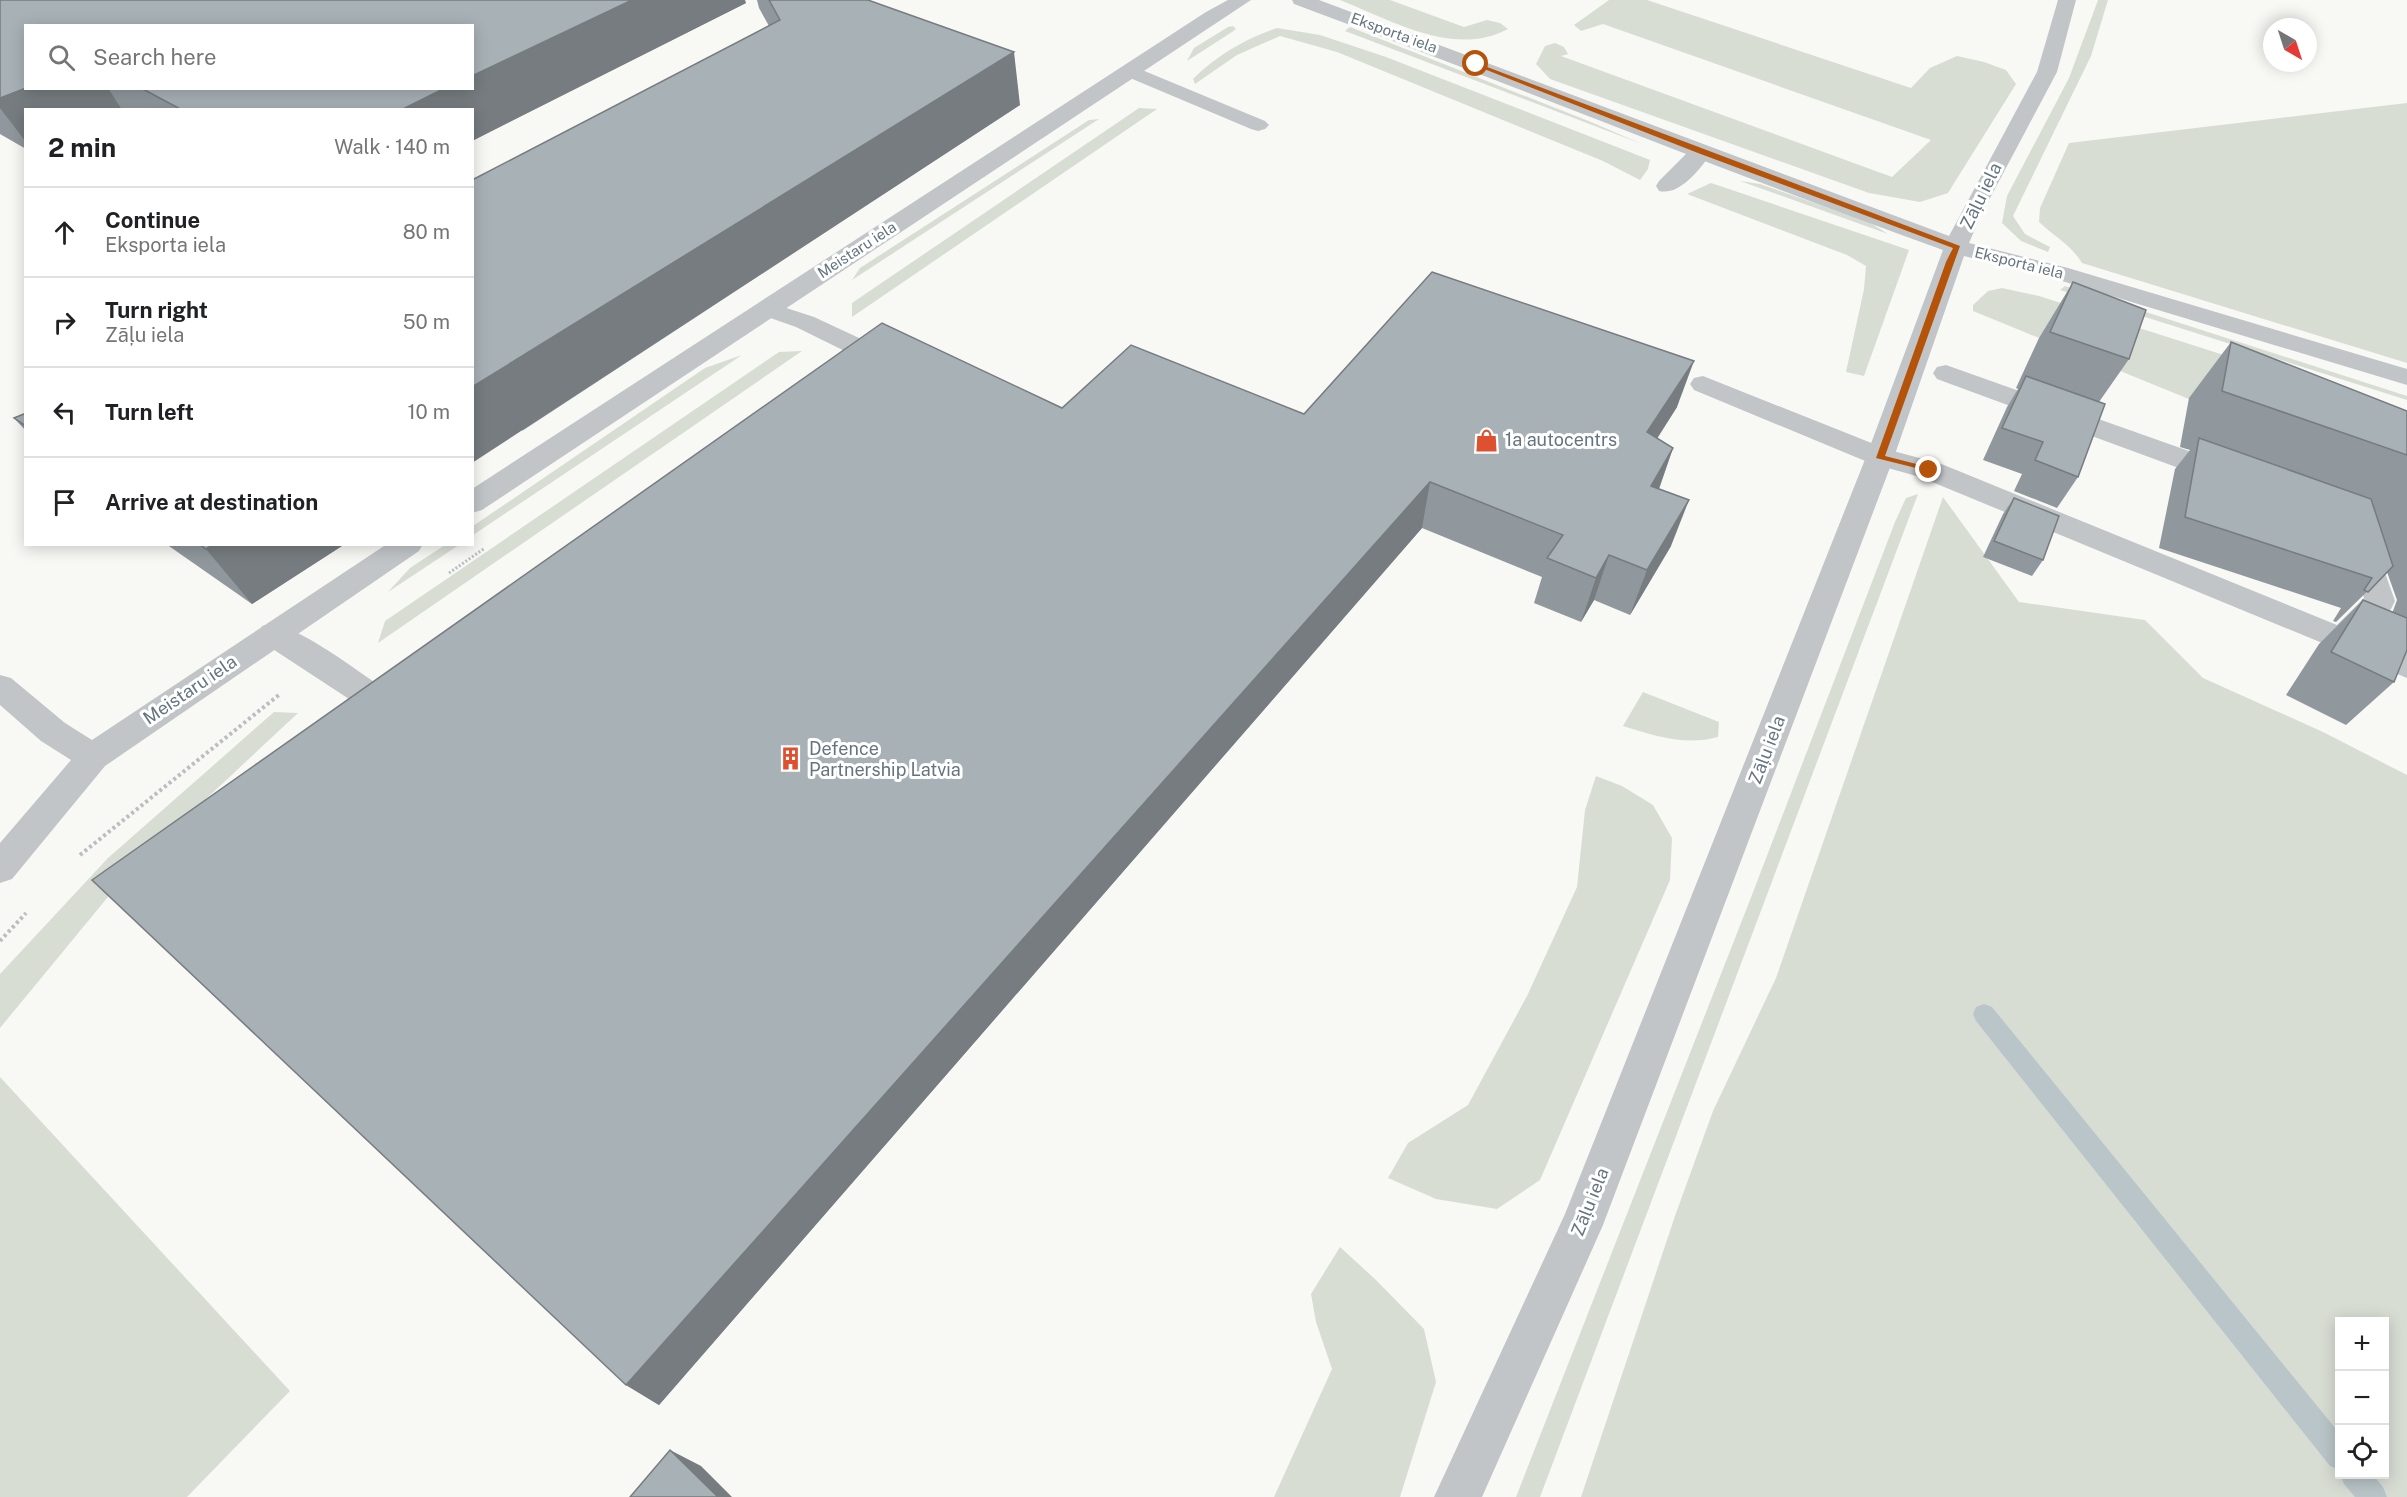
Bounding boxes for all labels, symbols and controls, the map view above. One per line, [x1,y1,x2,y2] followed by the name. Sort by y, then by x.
[1349,9,1440,56] street label: Eksporta iela
[2263,18,2317,72] north arrow
[24,24,474,90] search box
[45,41,78,74] icon: search
[93,44,217,70] text: Search here
[1462,50,1488,76] route start
[48,132,116,163] text: 2 min
[334,135,450,159] text: Walk · 140 m
[1955,159,2006,233] street label: Zāļu iela
[105,207,200,233] text: Continue
[48,216,81,249] icon: ahead
[814,218,899,281] street label: Meistaru iela
[403,220,450,244] text: 80 m
[105,233,226,257] text: Eksporta iela
[1973,243,2065,282] street label: Eksporta iela
[105,297,208,323] text: Turn right
[48,306,81,339] icon: right
[403,310,450,334] text: 50 m
[105,323,184,347] text: Zāļu iela
[48,396,81,429] icon: left
[105,399,194,425] text: Turn left
[407,400,450,424] text: 10 m
[1474,427,1500,453] shop icon: 1a autocentrs
[1505,429,1617,450] place label: 1a autocentrs
[1915,456,1941,482] route end
[48,486,81,519] icon: arrive
[105,489,318,515] text: Arrive at destination
[139,651,240,729] street label: Meistaru iela
[1744,713,1789,787] street label: Zāļu iela
[809,738,961,780] place label: Defence Partnership Latvia
[778,746,804,772] building icon: Defence Partnership Latvia
[1566,1165,1613,1239] street label: Zāļu iela
[2335,1317,2389,1479] map controls
[2335,1317,2389,1371] button: +
[2335,1371,2389,1425] button: −
[2335,1425,2389,1479] button: locate

